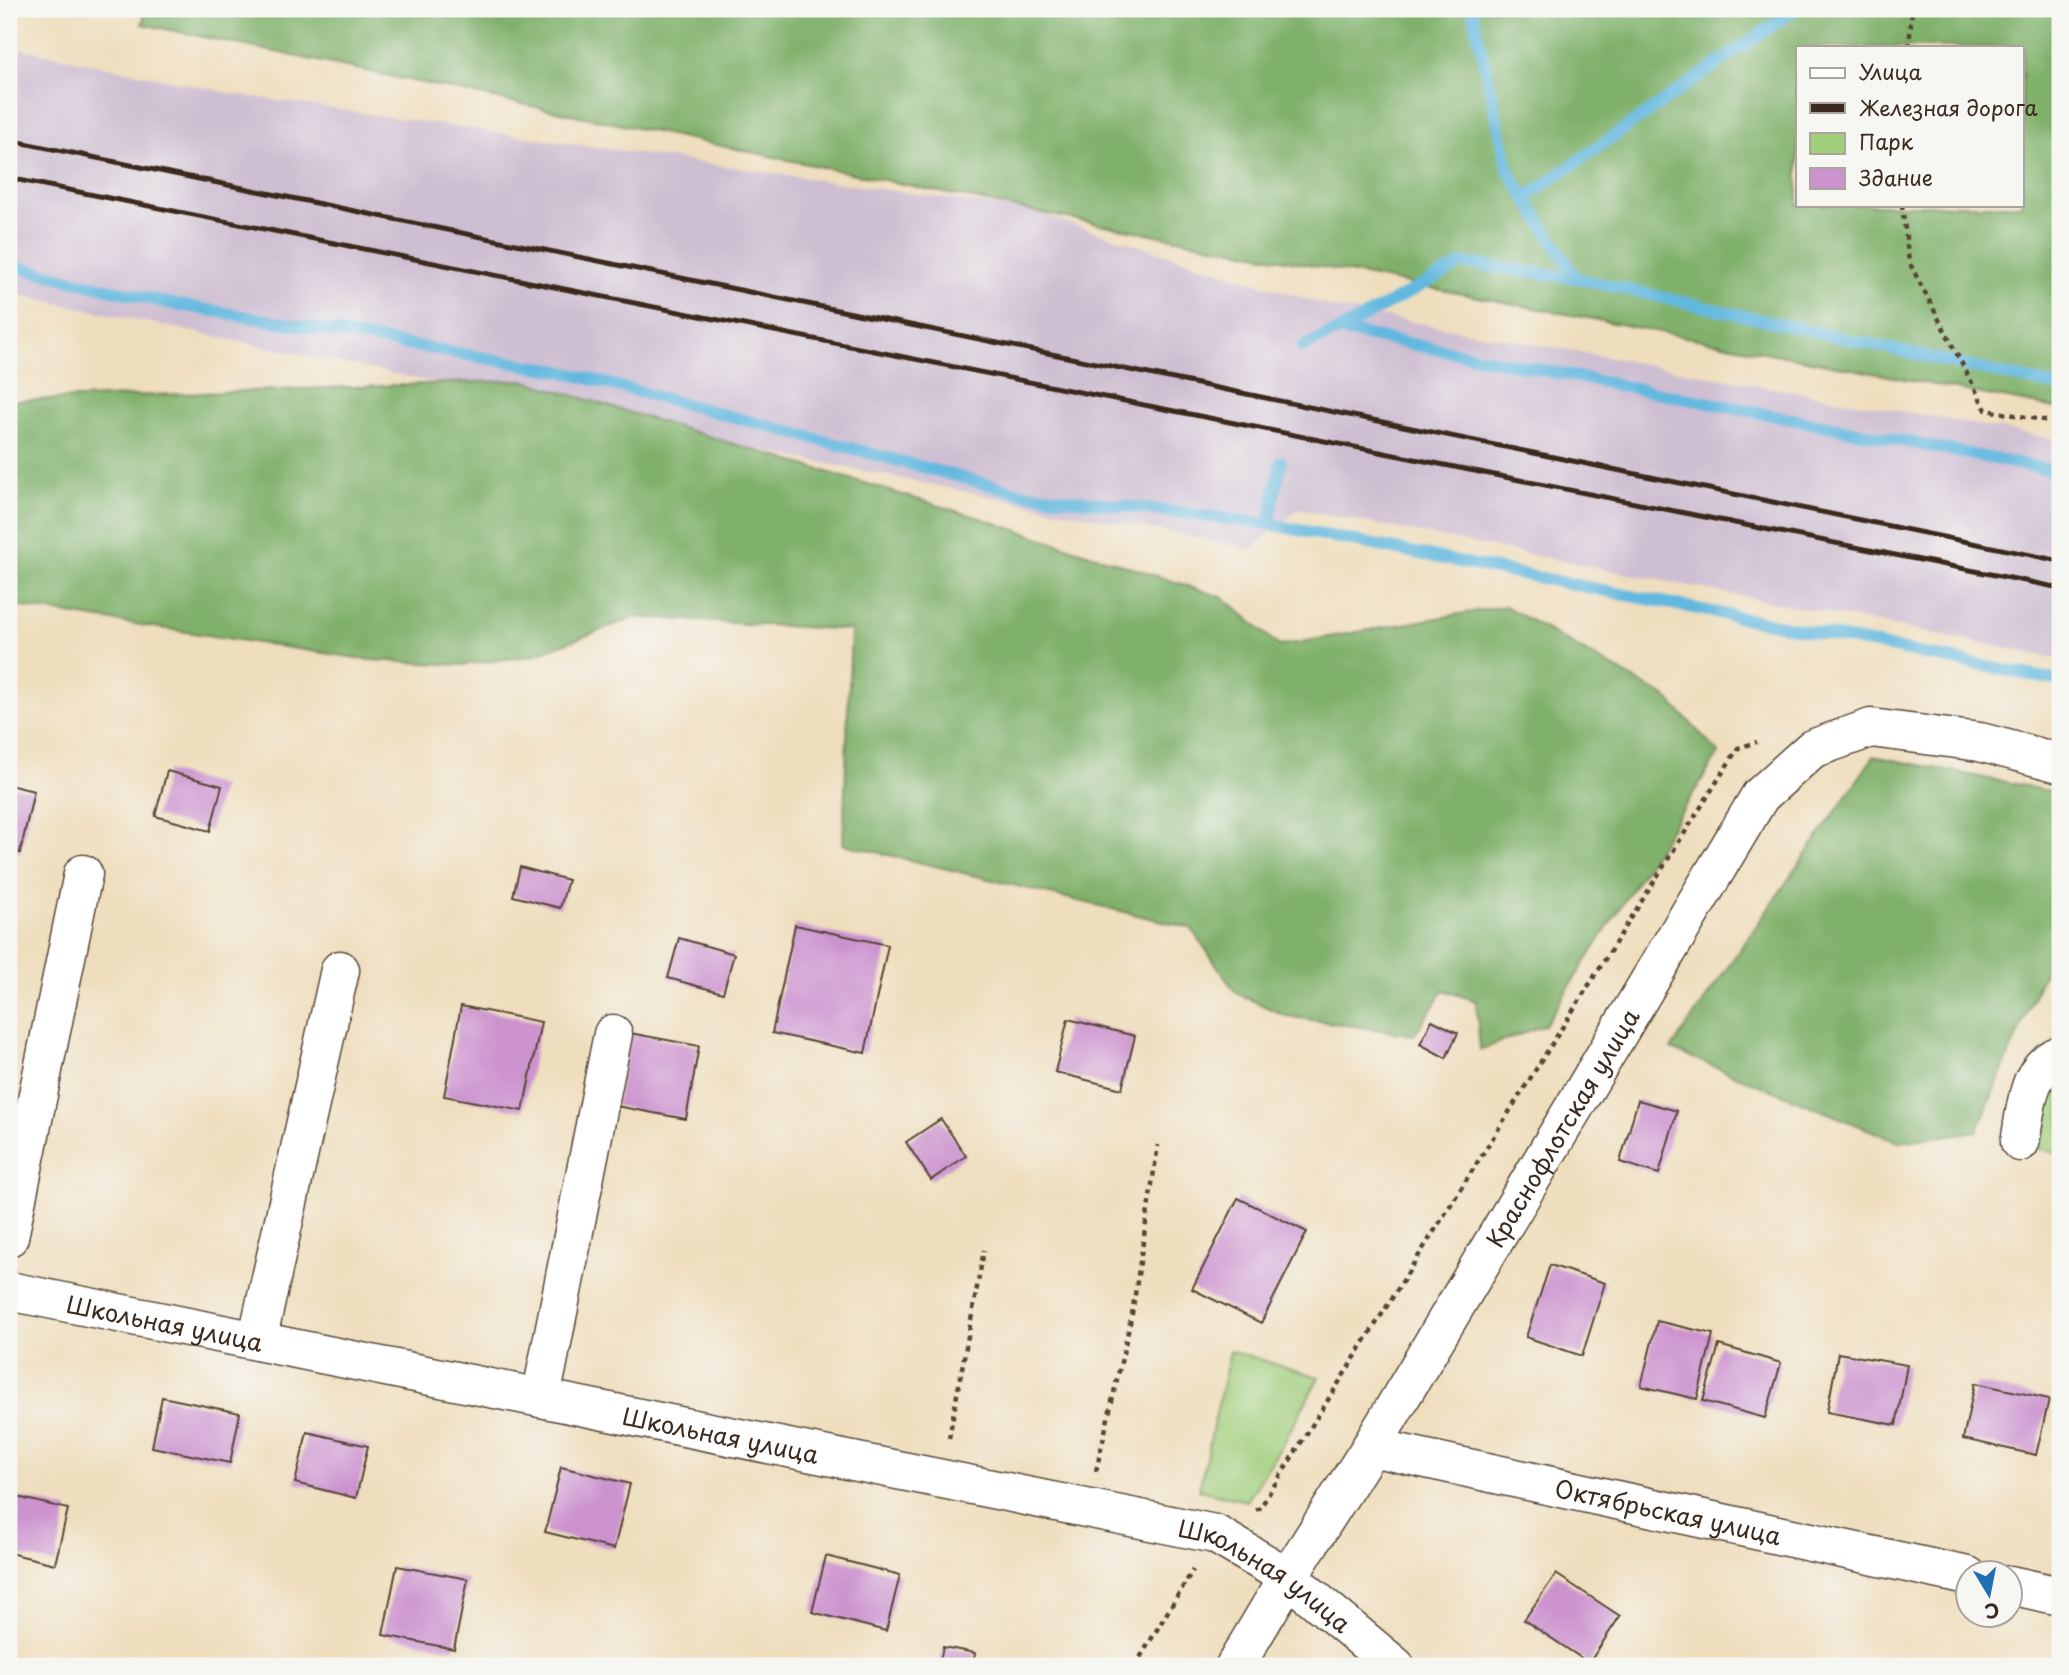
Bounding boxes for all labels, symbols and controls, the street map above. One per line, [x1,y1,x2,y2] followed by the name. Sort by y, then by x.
[1796,46,2024,206] legend
[1859,55,1922,87] text: Улица
[1859,91,2037,123] text: Железная дорога
[1859,125,1914,157] text: Парк
[1859,161,1933,193] text: Здание
[1477,1001,1647,1254] street label: Краснофлотская улица
[64,1285,266,1360] street label: Школьная улица
[619,1397,822,1472] street label: Школьная улица
[1551,1469,1785,1553] street label: Октябрьская улица
[1175,1509,1359,1641] street label: Школьная улица
[1954,1560,2024,1630] north arrow
[1983,1597,2002,1627] text: С

